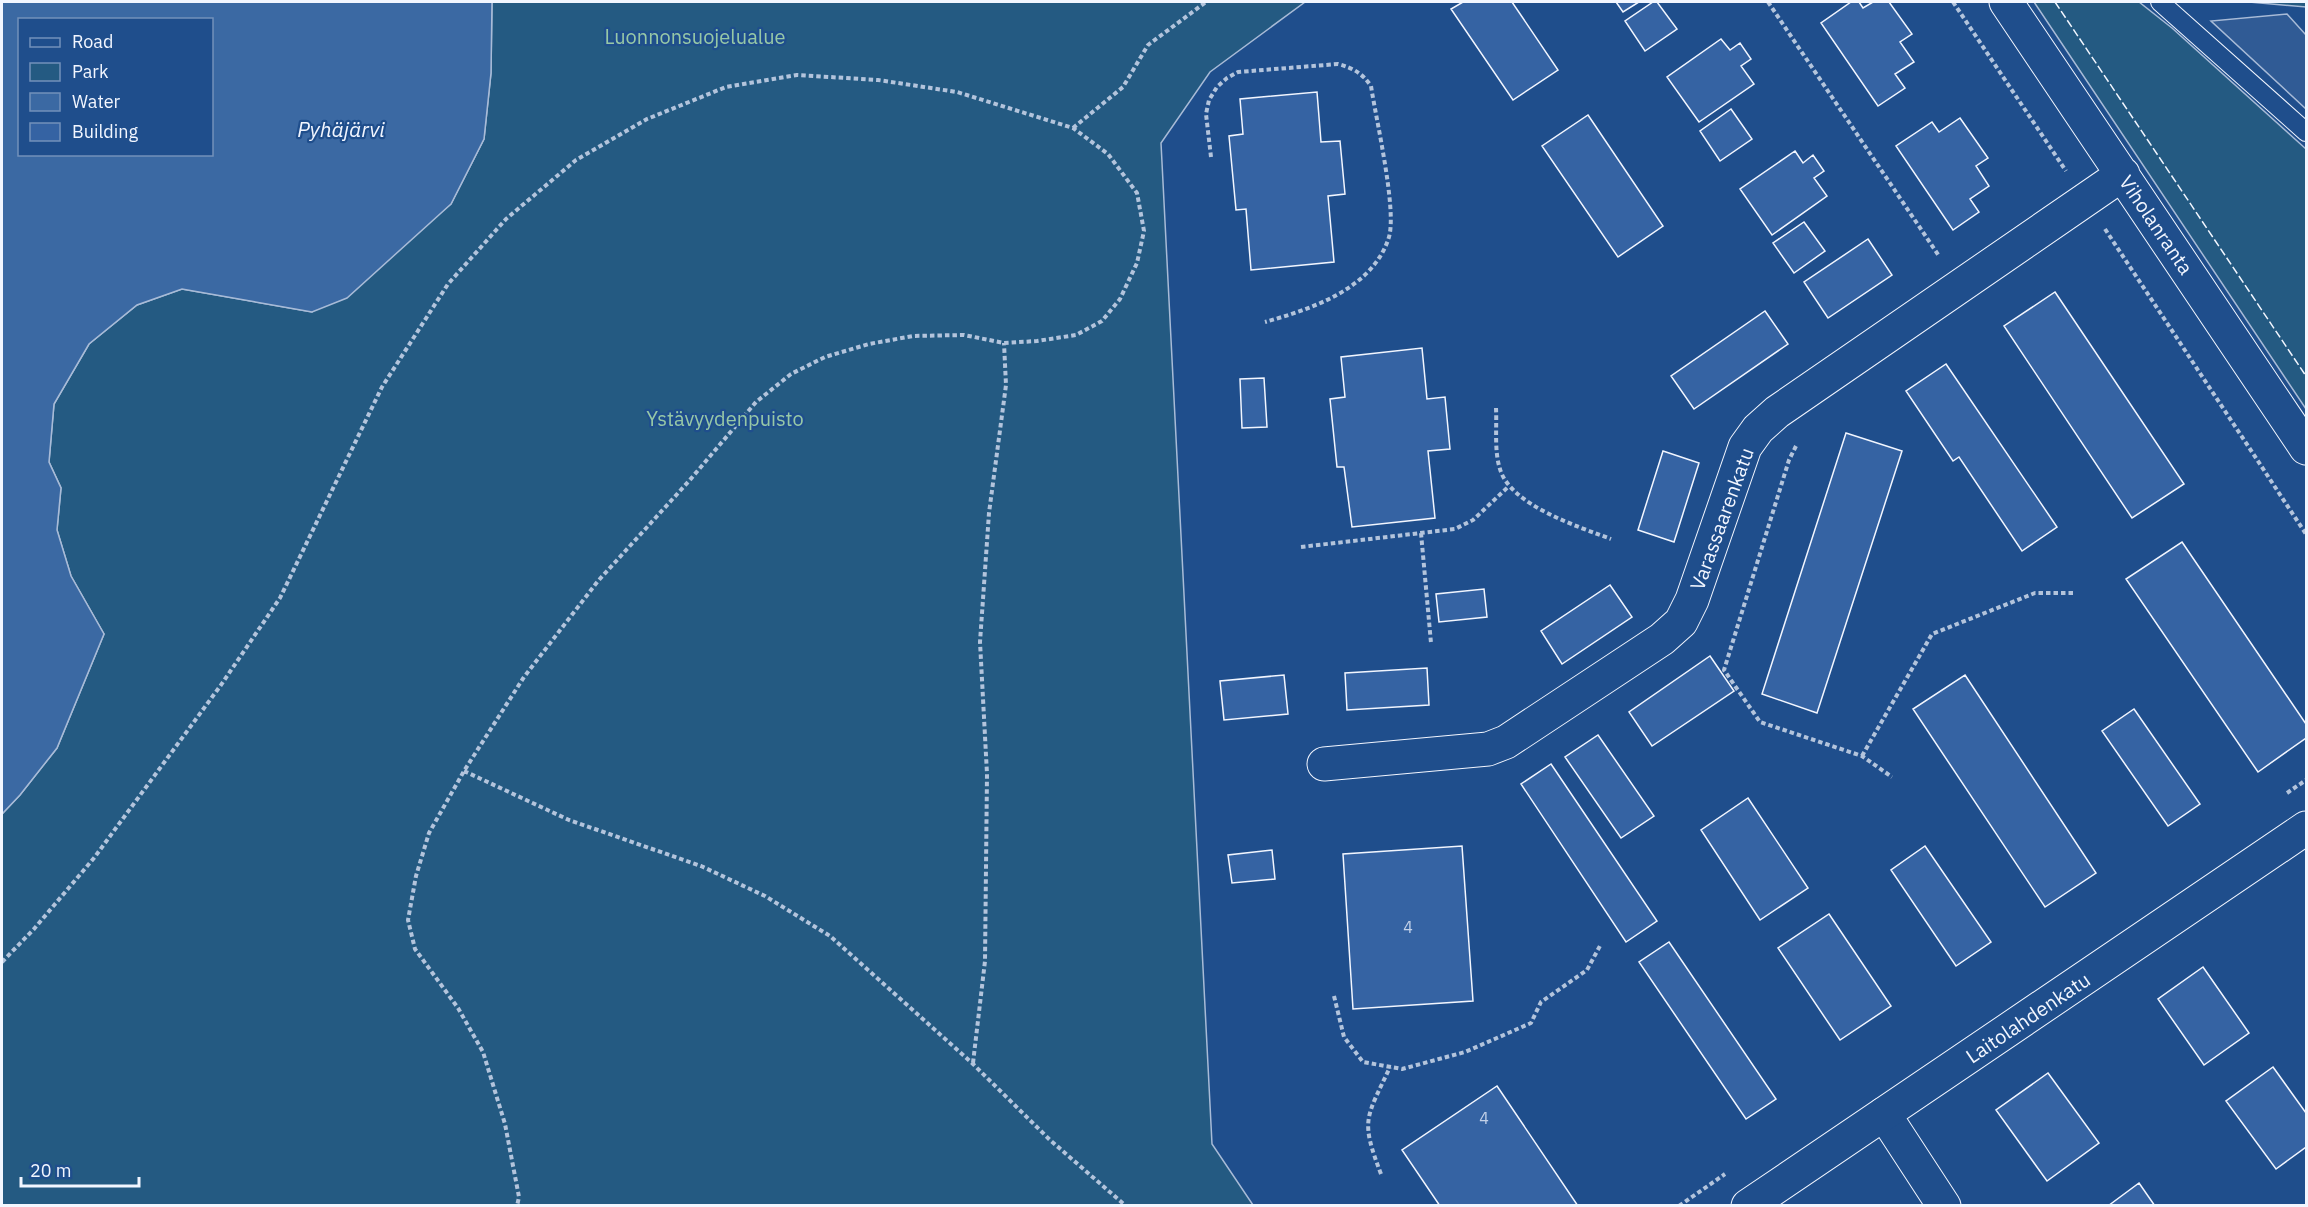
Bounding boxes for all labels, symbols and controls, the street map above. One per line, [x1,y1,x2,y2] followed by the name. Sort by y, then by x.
[18,18,213,156] legend
[604,23,786,50] park label: Luonnonsuojelualue
[72,30,113,53] text: Road
[72,60,109,83] text: Park
[72,90,121,113] text: Water
[297,115,385,143] water label: Pyhäjärvi
[72,120,139,143] text: Building
[2113,170,2200,280] street label: Viholanranta
[646,405,804,432] park label: Ystävyydenpuisto
[1683,444,1760,594] street label: Varassaarenkatu
[1403,917,1413,937] house number: 4
[1960,966,2095,1069] street label: Laitolahdenkatu
[1479,1108,1489,1128] house number: 4
[21,1150,140,1188] scale bar
[30,1159,72,1182] text: 20 m

